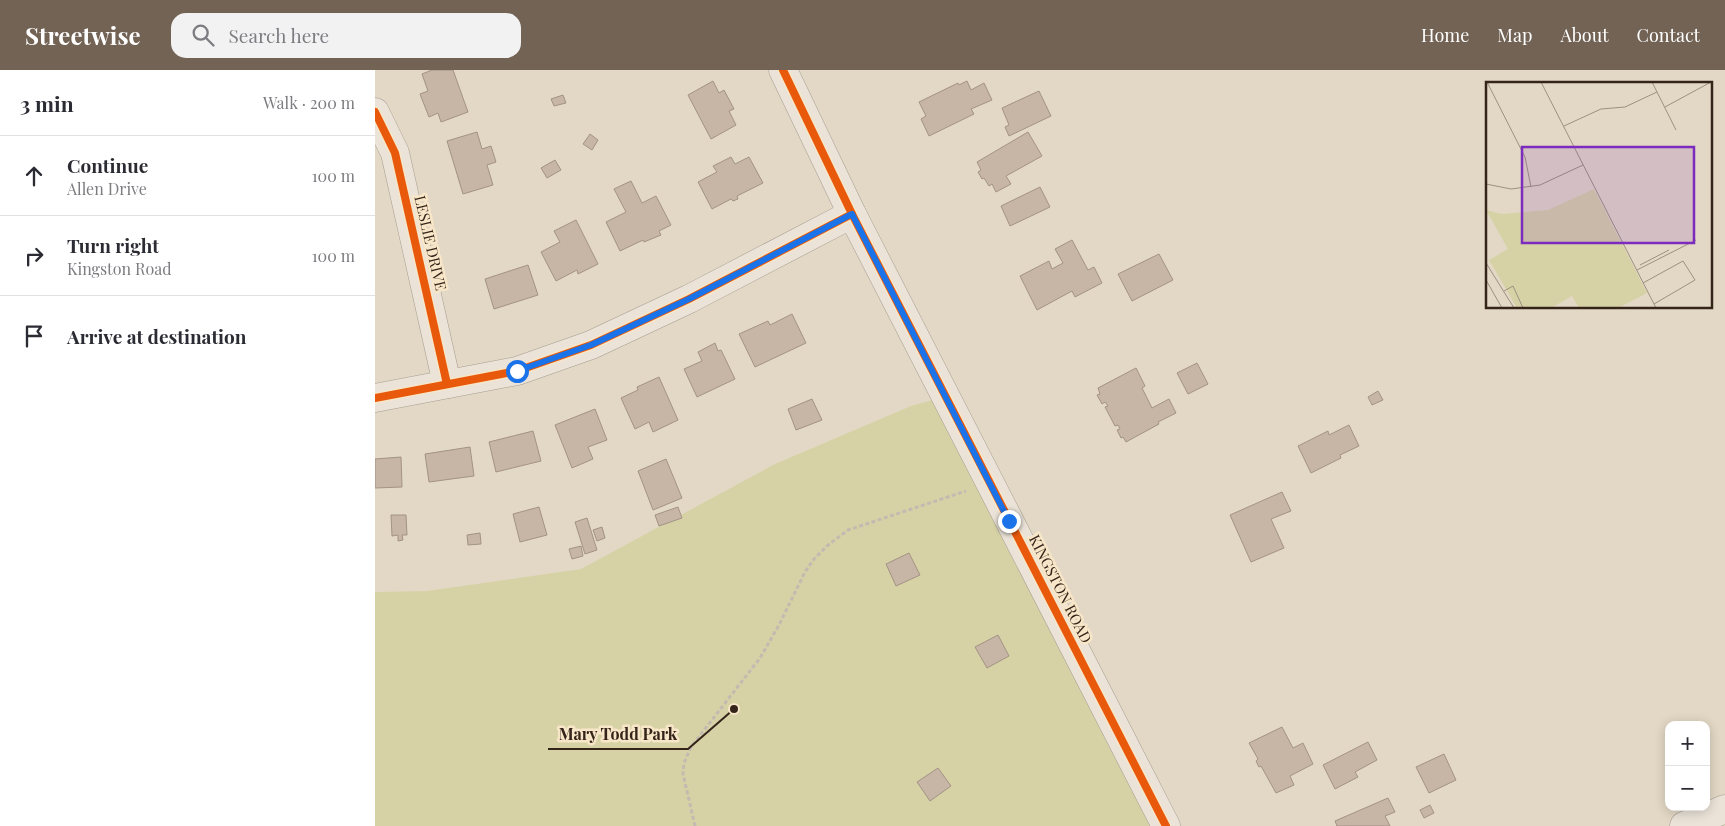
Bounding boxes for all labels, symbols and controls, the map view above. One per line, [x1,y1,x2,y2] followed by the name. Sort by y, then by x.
[171,13,521,58] search box
[25,19,141,51] text: Streetwise
[189,21,217,49] icon: search
[229,22,329,48] text: Search here
[1421,23,1469,47] text: Home
[1497,23,1532,47] text: Map
[1560,23,1609,47] text: About
[1637,23,1700,47] text: Contact
[1486,82,1713,309] inset map
[20,89,74,117] text: 3 min
[263,92,355,113] text: Walk · 200 m
[67,152,148,178] text: Continue
[20,162,48,190] icon: ahead
[312,165,355,186] text: 100 m
[67,178,147,199] text: Allen Drive
[410,193,452,292] street label: LESLIE DRIVE
[67,232,159,258] text: Turn right
[20,242,48,270] icon: right
[312,245,355,266] text: 100 m
[67,258,171,279] text: Kingston Road
[20,322,48,350] icon: arrive
[67,323,247,349] text: Arrive at destination
[506,360,529,383] route start
[998,510,1021,533] route end
[1025,531,1097,646] street label: KINGSTON ROAD
[548,718,688,749] callout: Mary Todd Park
[1665,721,1710,811] map controls
[1665,721,1710,766] button: +
[559,723,678,744] text: Mary Todd Park
[1665,766,1710,811] button: −

